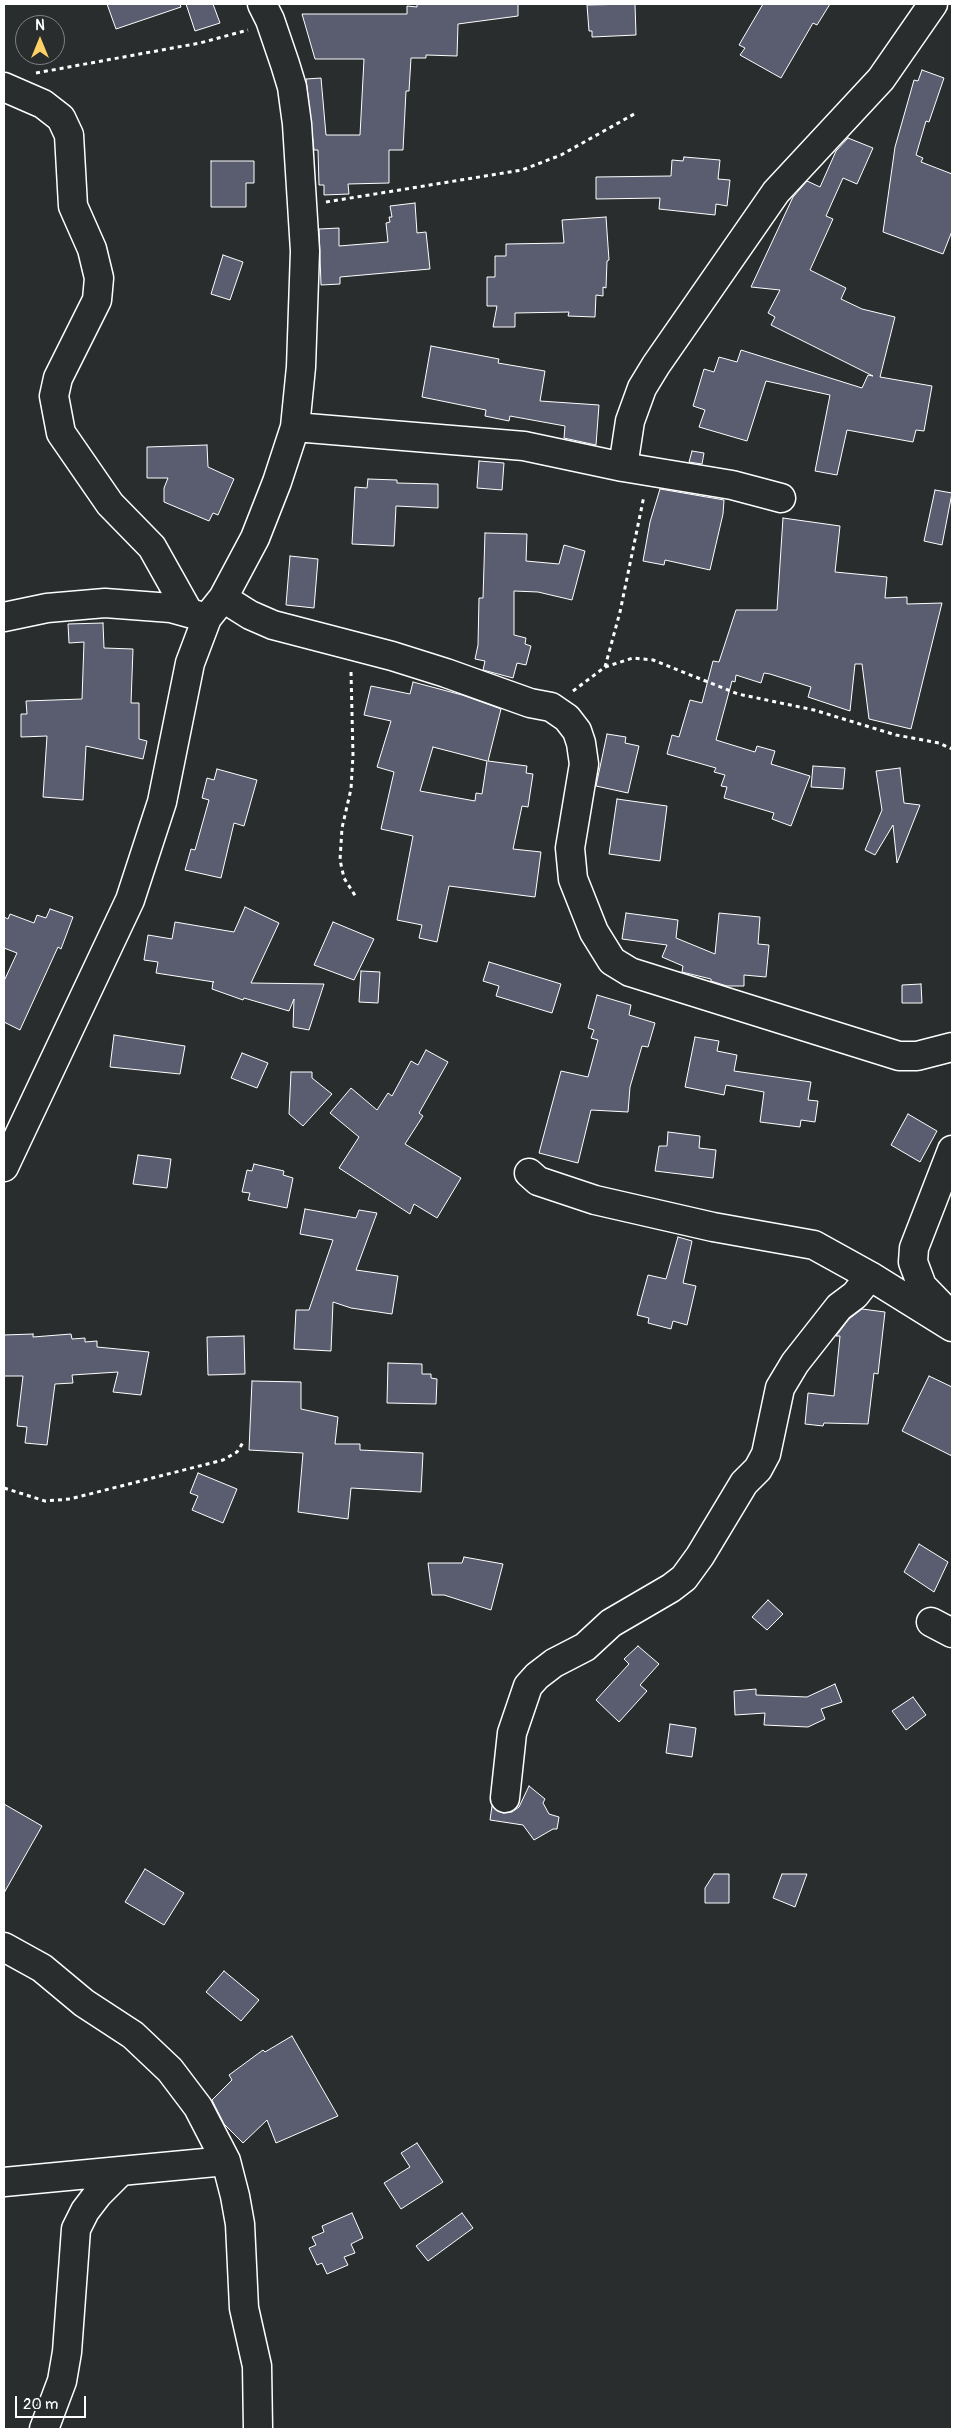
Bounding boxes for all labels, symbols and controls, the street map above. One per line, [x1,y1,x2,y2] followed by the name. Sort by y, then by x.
[15,15,65,65] north arrow
[35,17,45,34] text: N
[18,2386,89,2418] scale bar
[23,2395,58,2414] text: 20 m

